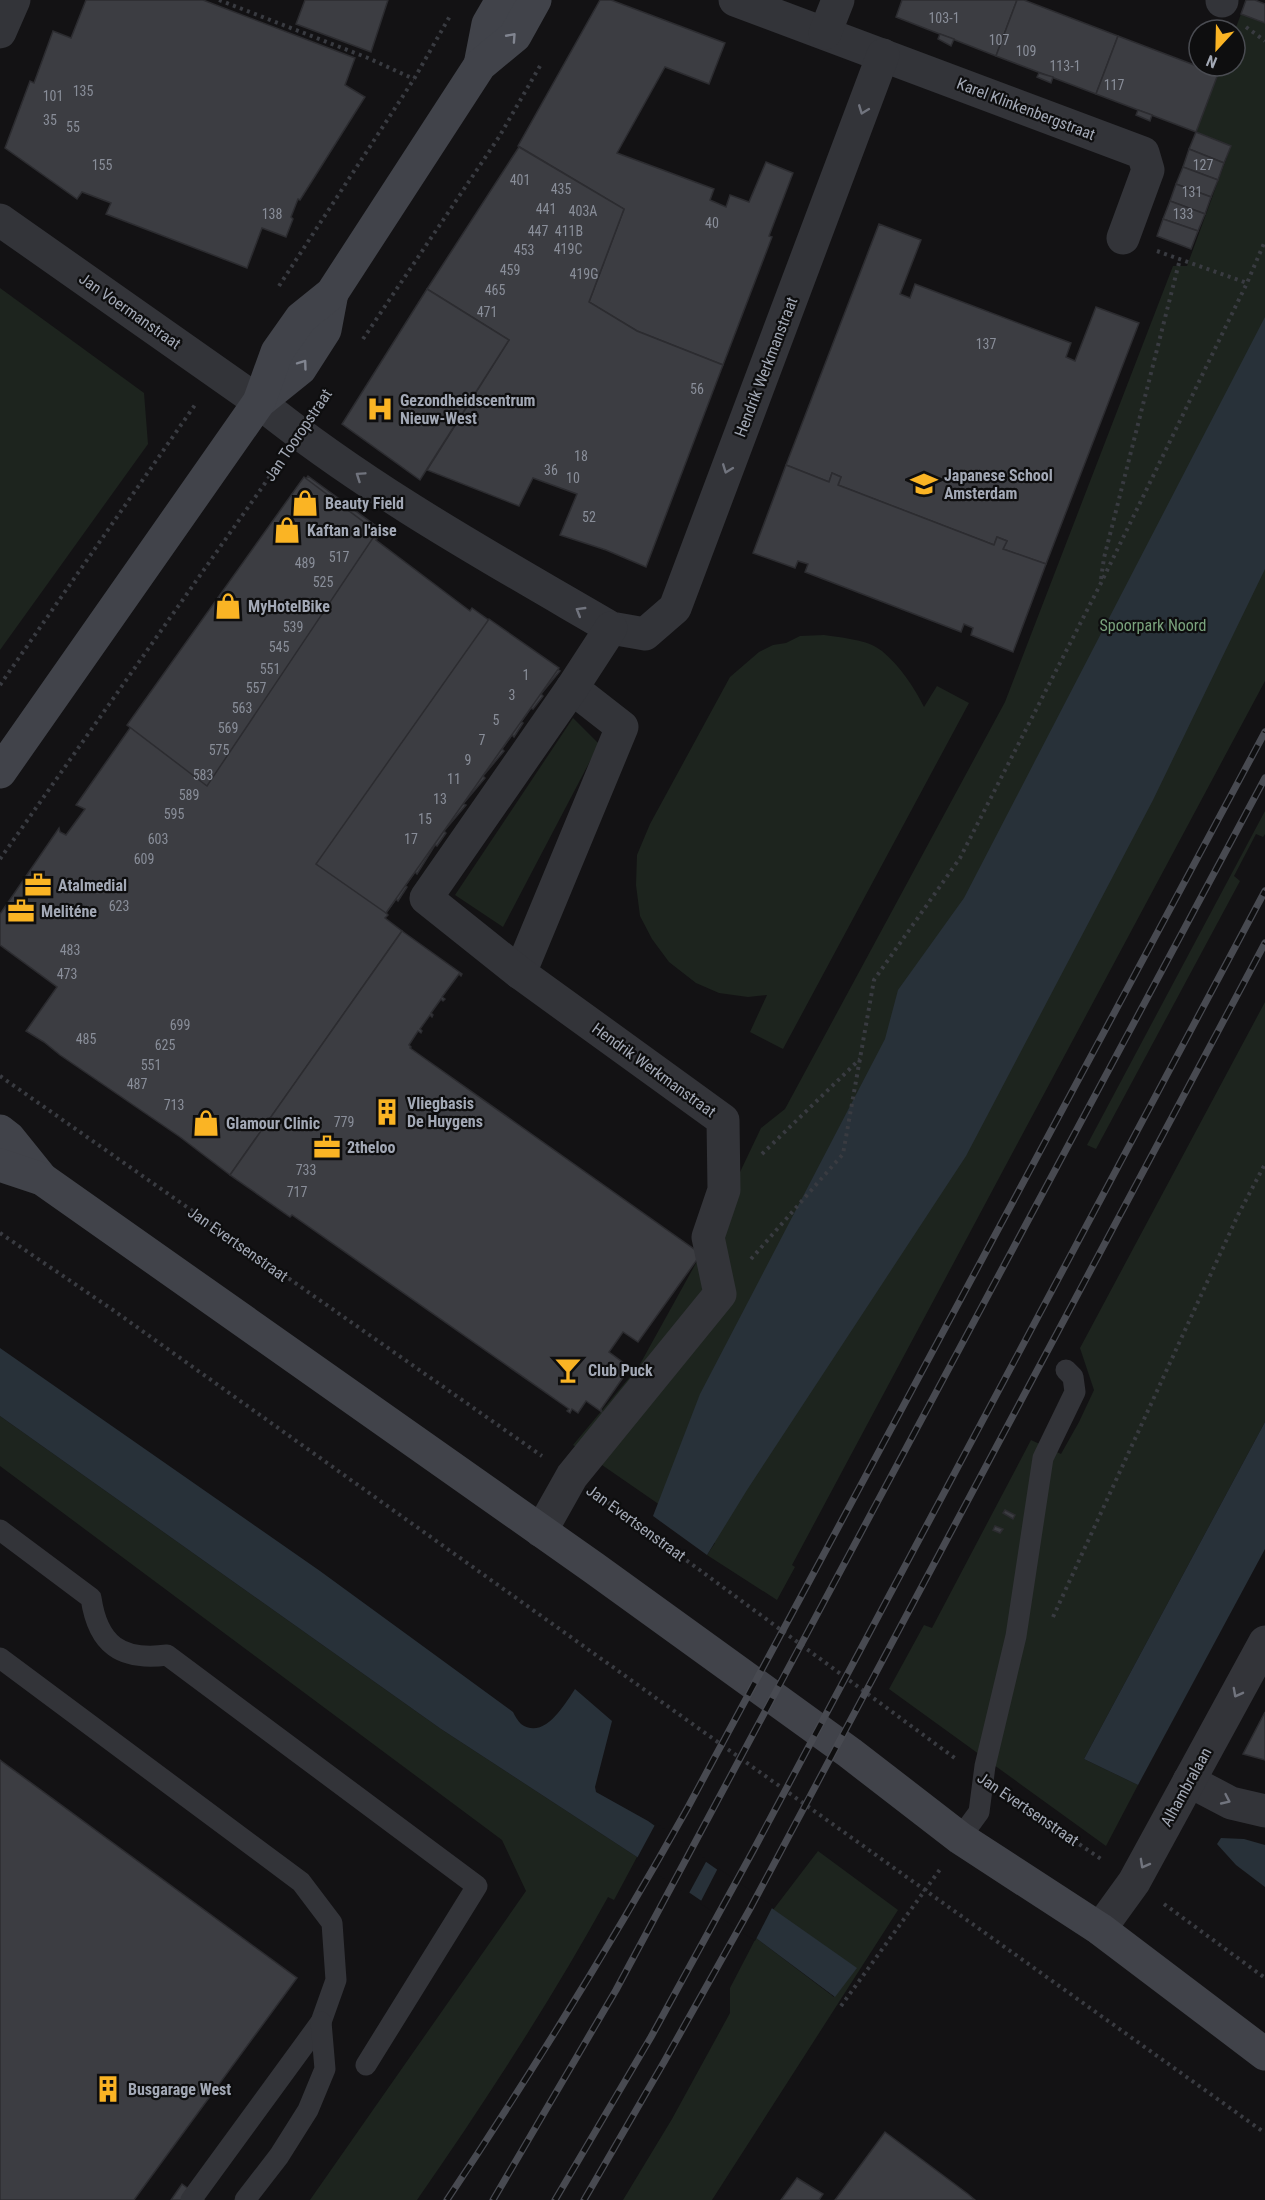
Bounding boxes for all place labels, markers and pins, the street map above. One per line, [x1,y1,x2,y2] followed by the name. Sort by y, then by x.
[400,391,536,428] place label: Gezondheidscentrum Nieuw-West
[365,394,395,424] hospital icon: Gezondheidscentrum Nieuw-West
[944,466,1053,503] place label: Japanese School Amsterdam
[909,469,939,499] school or university icon: Japanese School Amsterdam
[290,488,320,518] shop icon: Beauty Field
[325,494,404,513] place label: Beauty Field
[272,515,302,545] shop icon: Kaftan a l'aise
[307,521,397,540] place label: Kaftan a l'aise
[213,591,243,621] shop icon: MyHotelBike
[248,597,330,616] place label: MyHotelBike
[23,870,53,900] office icon: Atalmedial
[58,876,127,895] place label: Atalmedial
[6,896,36,926] office icon: Meliténe
[41,902,97,921] place label: Meliténe
[407,1094,483,1131] place label: Vliegbasis De Huygens
[372,1097,402,1127] building icon: Vliegbasis De Huygens
[191,1108,221,1138] shop icon: Glamour Clinic
[226,1114,320,1133] place label: Glamour Clinic
[312,1132,342,1162] office icon: 2theloo
[347,1138,396,1157] place label: 2theloo
[553,1355,583,1385] bar icon: Club Puck
[588,1361,653,1380] place label: Club Puck
[93,2074,123,2104] building icon: Busgarage West
[128,2080,231,2099] place label: Busgarage West

